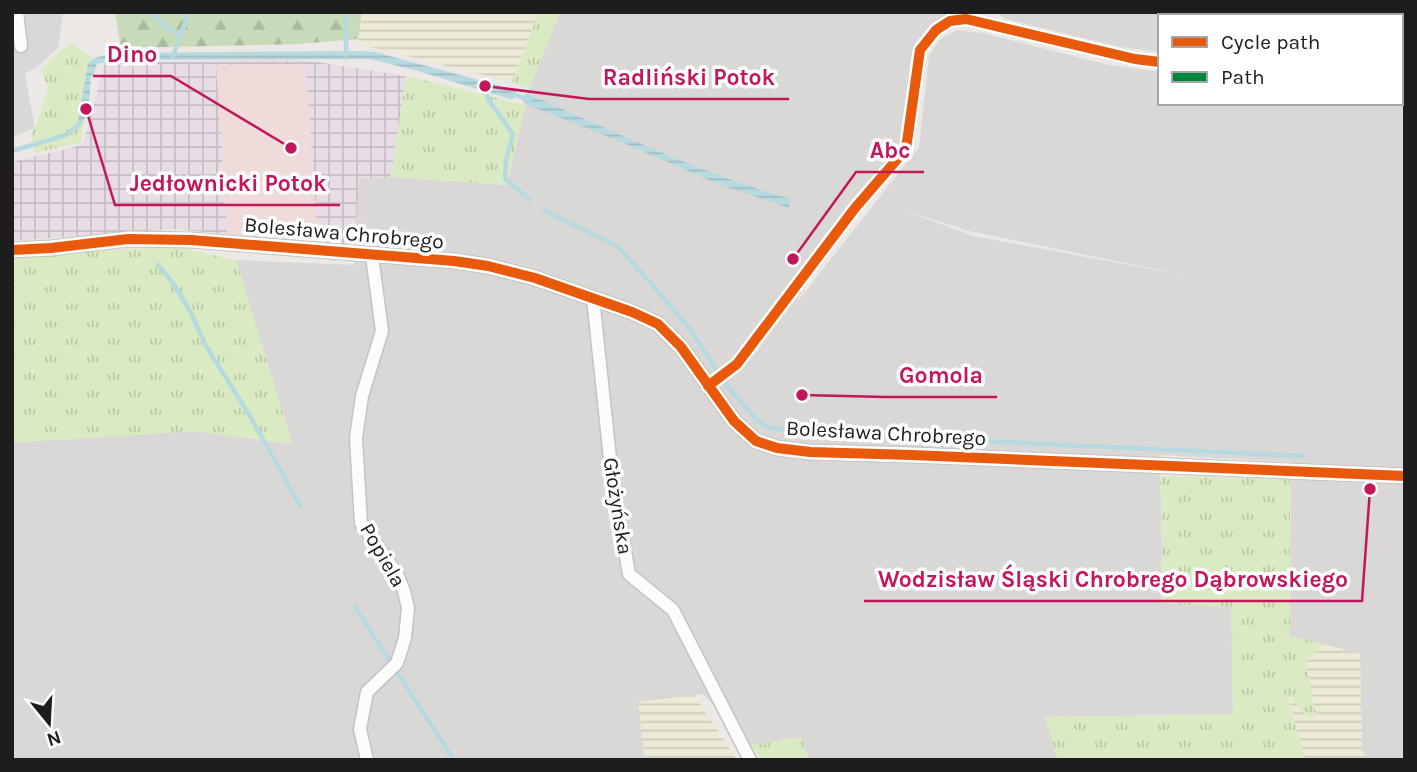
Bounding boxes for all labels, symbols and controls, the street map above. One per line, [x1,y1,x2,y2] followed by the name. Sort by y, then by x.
[1158,14,1403,105] legend
[1221,30,1321,54] text: Cycle path
[93,32,171,76] callout: Dino
[107,41,157,68] text: Dino
[589,55,789,99] callout: Radliński Potok
[603,64,776,91] text: Radliński Potok
[1221,65,1265,89] text: Path
[856,128,924,172] callout: Abc
[870,137,910,164] text: Abc
[115,161,340,205] callout: Jedłownicki Potok
[129,170,327,197] text: Jedłownicki Potok
[243,212,445,254] street label: Bolesława Chrobrego
[885,353,997,397] callout: Gomola
[899,362,983,389] text: Gomola
[785,416,987,450] street label: Bolesława Chrobrego
[599,456,637,556] street label: Głożyńska
[355,519,411,591] street label: Popiela
[864,557,1362,601] callout: Wodzisław Śląski Chrobrego Dąbrowskiego
[878,564,1348,593] text: Wodzisław Śląski Chrobrego Dąbrowskiego
[14,688,84,758] north arrow
[44,726,64,751] text: N

